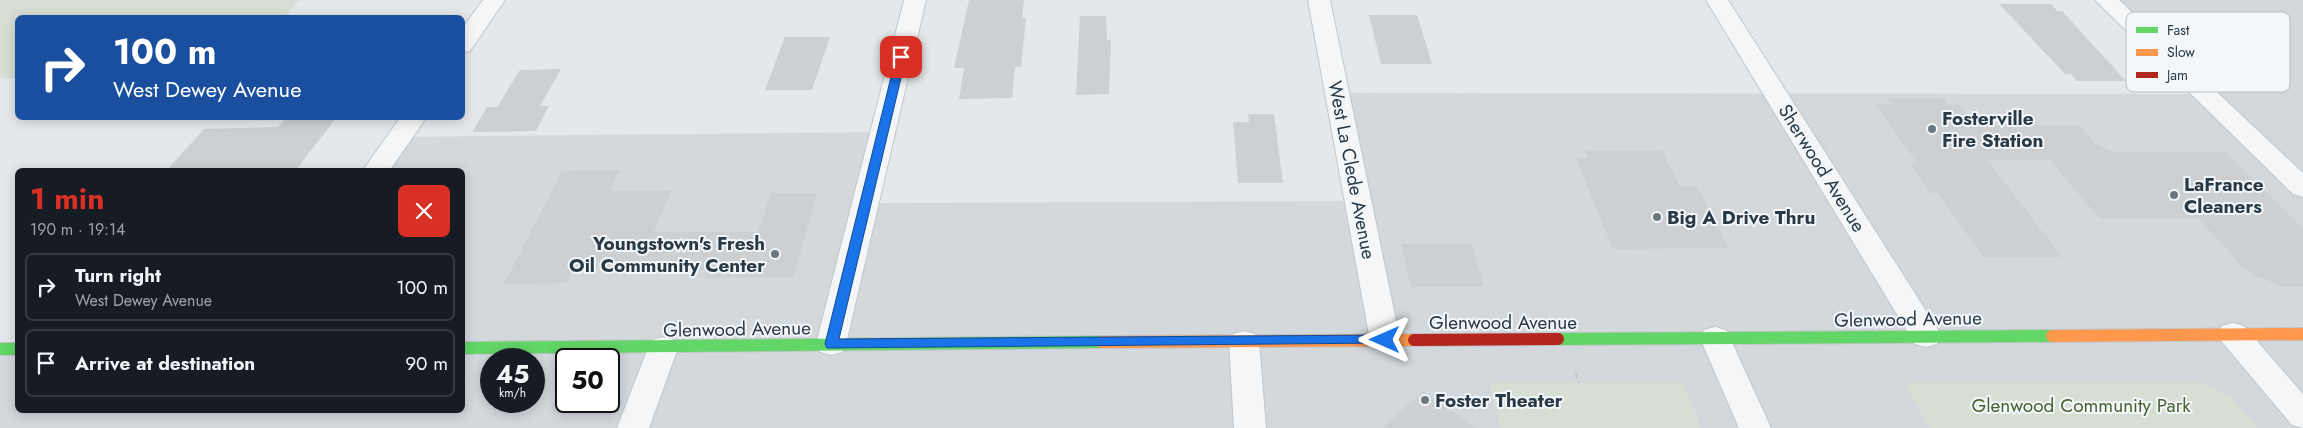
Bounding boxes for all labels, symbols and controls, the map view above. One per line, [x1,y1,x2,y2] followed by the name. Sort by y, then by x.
[2126,12,2290,92] legend
[2167,20,2190,40] text: Fast
[113,27,216,77] text: 100 m
[30,35,95,100] icon: right
[880,36,922,78] pin
[2167,42,2195,62] text: Slow
[887,43,915,71] icon: arrive
[2165,65,2188,85] text: Jam
[113,73,302,105] text: West Dewey Avenue
[1321,79,1383,262] street label: West La Clede Avenue
[1772,99,1872,237] street label: Sherwood Avenue
[1942,105,2043,154] place label: Fosterville Fire Station
[1926,123,1938,135] marker: Fosterville Fire Station
[2184,171,2264,220] place label: LaFrance Cleaners
[30,177,104,220] text: 1 min
[398,185,450,237] button: close
[2168,189,2180,201] marker: LaFrance Cleaners
[1667,204,1815,231] place label: Big A Drive Thru
[1651,211,1663,223] marker: Big A Drive Thru
[30,218,125,241] text: 190 m · 19:14
[569,230,765,279] place label: Youngstown's Fresh Oil Community Center
[769,248,781,260] marker: Youngstown's Fresh Oil Community Center
[75,262,161,289] text: Turn right
[32,273,60,301] icon: right
[396,274,448,301] text: 100 m
[75,289,212,312] text: West Dewey Avenue
[1834,304,1982,334] street label: Glenwood Avenue
[1429,309,1577,336] street label: Glenwood Avenue
[1358,313,1410,365] position arrow
[663,314,811,344] street label: Glenwood Avenue
[555,348,620,413] speed limit sign: 50
[32,349,60,377] icon: arrive
[75,350,255,377] text: Arrive at destination
[405,350,448,377] text: 90 m
[496,356,529,392] text: 45
[499,384,526,402] text: km/h
[1435,387,1563,414] place label: Foster Theater
[1971,392,2191,419] park label: Glenwood Community Park
[1419,394,1431,406] marker: Foster Theater

